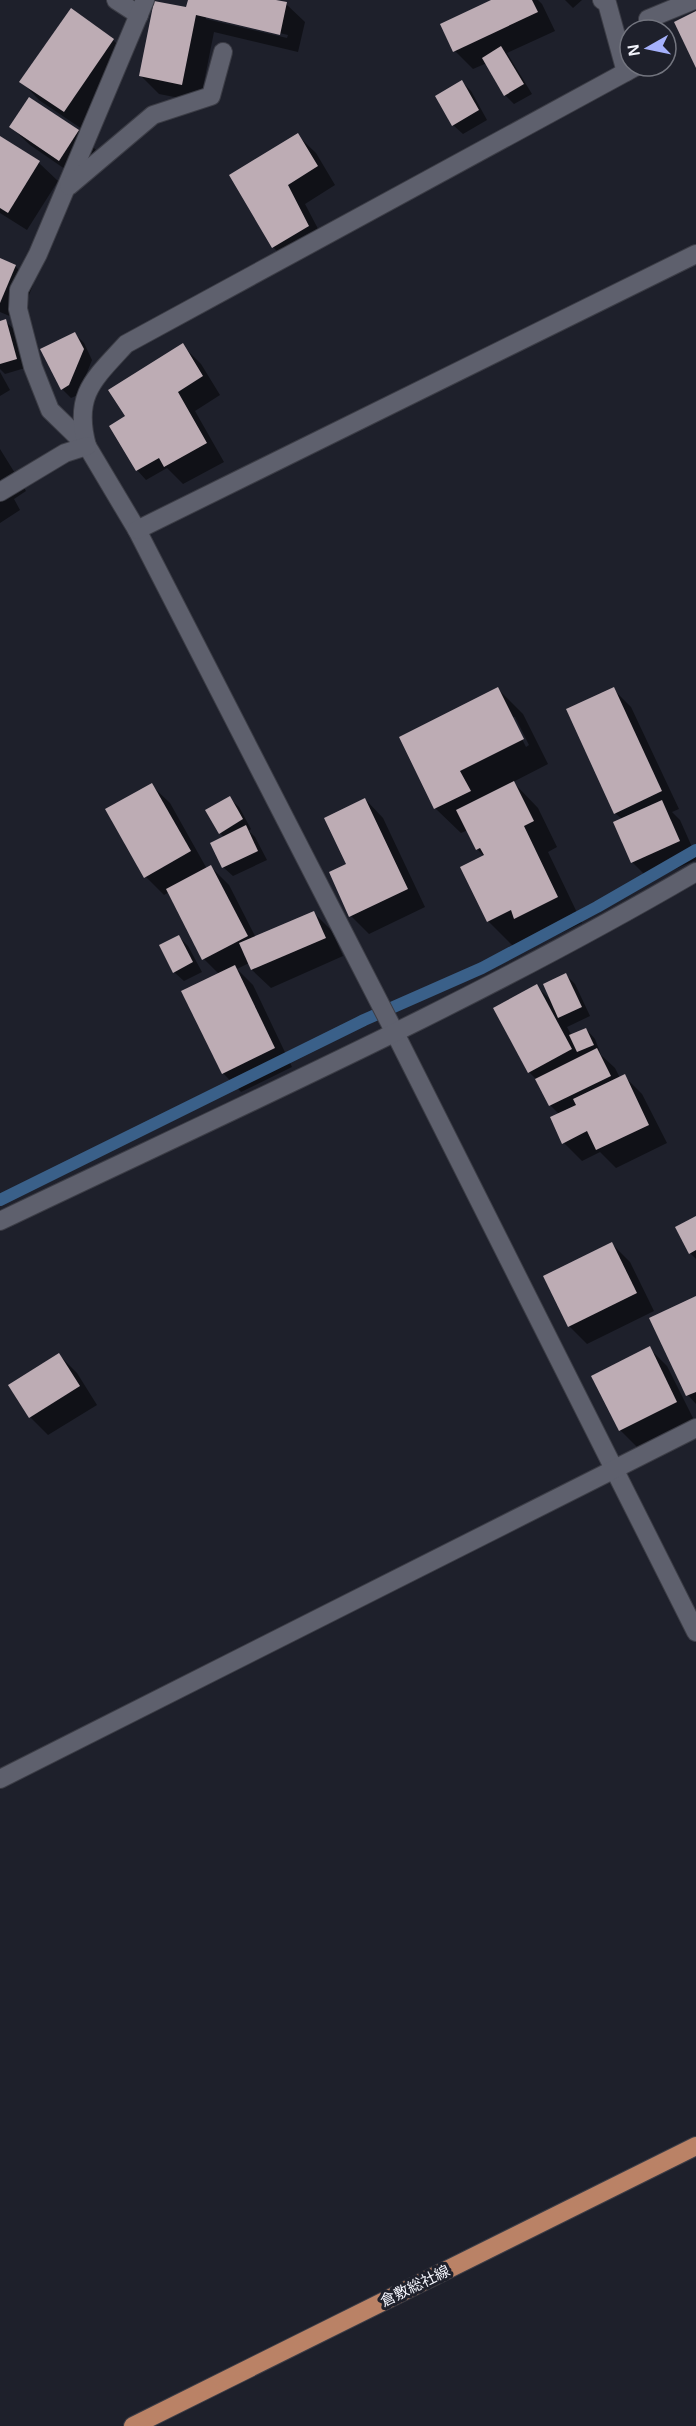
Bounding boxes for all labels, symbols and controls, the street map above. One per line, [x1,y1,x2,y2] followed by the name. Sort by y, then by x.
[618,18,678,78] north arrow
[624,43,643,57] text: N
[377,2261,452,2310] street label: 倉敷総社線

